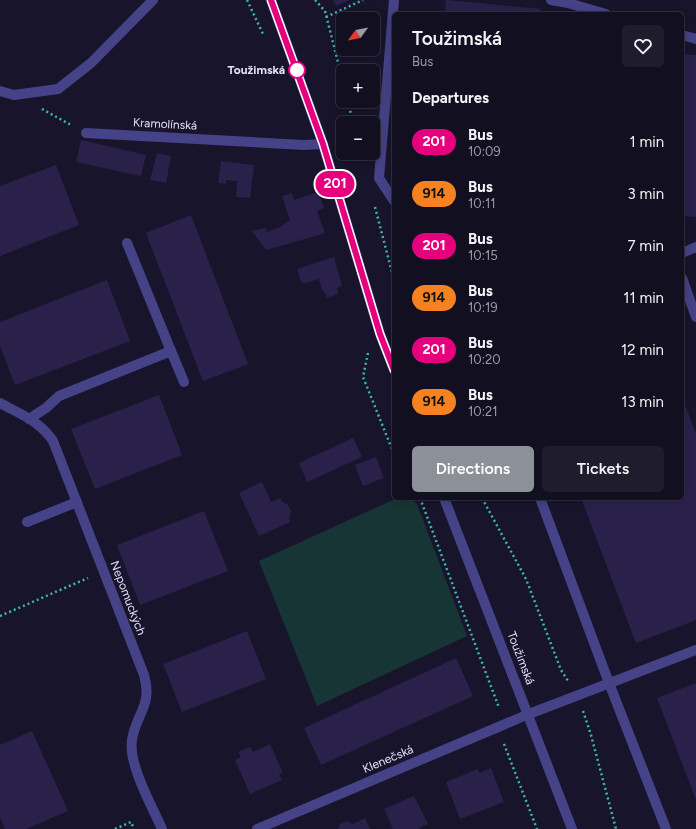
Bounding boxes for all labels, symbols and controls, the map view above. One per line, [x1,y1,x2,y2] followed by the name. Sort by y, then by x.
[336,12,380,56] north arrow
[336,12,380,160] map controls
[622,25,664,67] button: heart
[412,27,502,50] text: Toužimská
[412,54,433,69] text: Bus
[288,61,306,79] marker: Toužimská
[228,63,285,77] place label: Toužimská
[336,64,380,108] button: +
[412,89,489,107] text: Departures
[133,115,197,133] street label: Kramolínská
[336,116,380,160] button: −
[468,126,493,144] text: Bus
[422,133,446,150] text: 201
[629,133,664,151] text: 1 min
[468,144,501,159] text: 10:09
[312,171,358,197] line badge: 201
[323,175,347,192] text: 201
[468,178,493,196] text: Bus
[423,185,445,202] text: 914
[628,185,664,203] text: 3 min
[468,196,496,211] text: 10:11
[468,230,493,248] text: Bus
[422,237,446,254] text: 201
[628,237,664,255] text: 7 min
[468,248,498,263] text: 10:15
[468,282,493,300] text: Bus
[423,289,445,306] text: 914
[623,289,664,307] text: 11 min
[468,300,498,315] text: 10:19
[468,334,493,352] text: Bus
[422,341,446,358] text: 201
[621,341,664,359] text: 12 min
[468,352,501,367] text: 10:20
[468,386,493,404] text: Bus
[423,393,445,410] text: 914
[621,393,664,411] text: 13 min
[468,404,498,419] text: 10:21
[412,446,534,492] button: Directions
[542,446,664,492] button: Tickets
[107,559,149,637] street label: Nepomuckých
[504,629,538,687] street label: Toužimská
[361,742,415,776] street label: Klenečská

